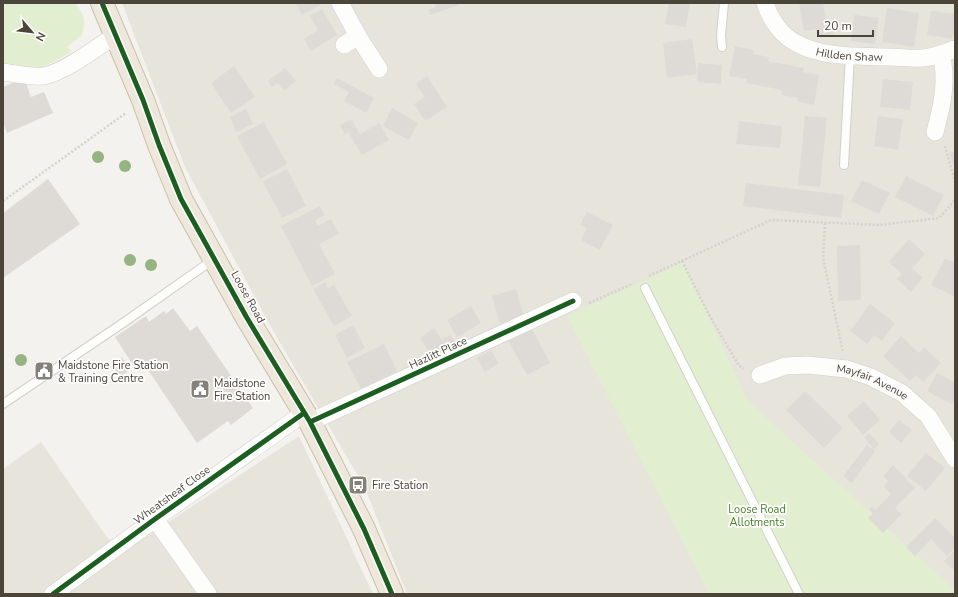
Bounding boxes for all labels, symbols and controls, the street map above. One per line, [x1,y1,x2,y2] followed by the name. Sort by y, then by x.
[12,12,52,52] north arrow
[818,12,873,38] scale bar
[824,18,852,34] text: 20 m
[32,29,49,44] text: N
[815,44,883,64] street label: Hillden Shaw
[227,268,269,326] street label: Loose Road
[407,333,470,373] street label: Hazlitt Place
[58,358,169,386] place label: Maidstone Fire Station & Training Centre
[33,360,55,382] public building icon: Maidstone Fire Station & Training Centre
[836,361,912,403] street label: Mayfair Avenue
[214,376,270,404] place label: Maidstone Fire Station
[189,378,211,400] public building icon: Maidstone Fire Station
[131,462,214,528] street label: Wheatsheaf Close
[347,474,369,496] bus stop icon: Fire Station
[372,478,428,493] place label: Fire Station
[728,502,786,530] park label: Loose Road Allotments

